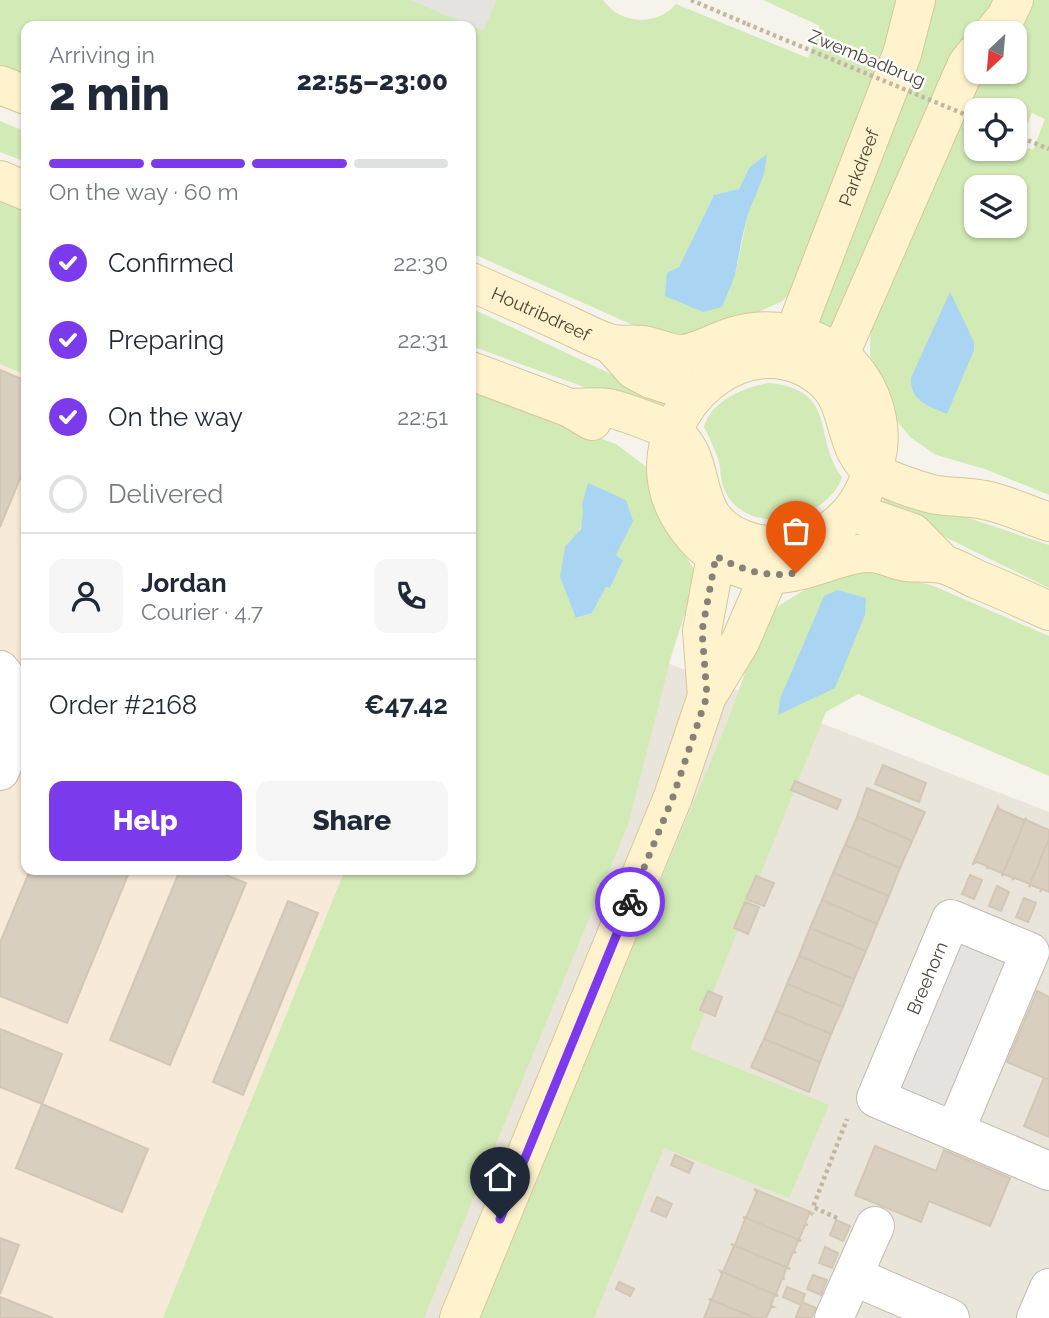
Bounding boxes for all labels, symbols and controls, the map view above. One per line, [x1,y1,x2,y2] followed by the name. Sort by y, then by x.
[964,21,1027,84] north arrow
[964,21,1027,238] map controls
[806,25,928,91] street label: Zwembadbrug
[49,41,155,68] text: Arriving in
[297,66,448,96] text: 22:55–23:00
[49,67,170,121] text: 2 min
[964,98,1027,161] button: locate
[834,125,883,209] street label: Parkdreef
[964,175,1027,238] button: layers
[49,178,239,205] text: On the way · 60 m
[49,244,87,282] icon: check
[108,248,234,278] text: Confirmed
[393,249,448,276] text: 22:30
[489,282,595,345] street label: Houtribdreef
[49,321,87,359] icon: check
[108,325,224,355] text: Preparing
[398,326,448,353] text: 22:31
[49,398,87,436] icon: check
[108,402,243,432] text: On the way
[397,403,448,430] text: 22:51
[108,479,223,509] text: Delivered
[766,501,826,573] pin
[777,512,815,550] icon: bag
[49,559,123,633] button: person
[374,559,448,633] button: phone
[141,568,227,598] text: Jordan
[141,598,263,625] text: Courier · 4.7
[49,690,197,720] text: Order #2168
[364,690,448,720] text: €47.42
[49,781,242,861] button: Help
[256,781,448,861] button: Share
[595,867,665,937] courier
[611,883,649,921] icon: bike
[902,938,952,1018] street label: Breehorn
[470,1147,530,1219] pin
[481,1158,519,1196] icon: home

